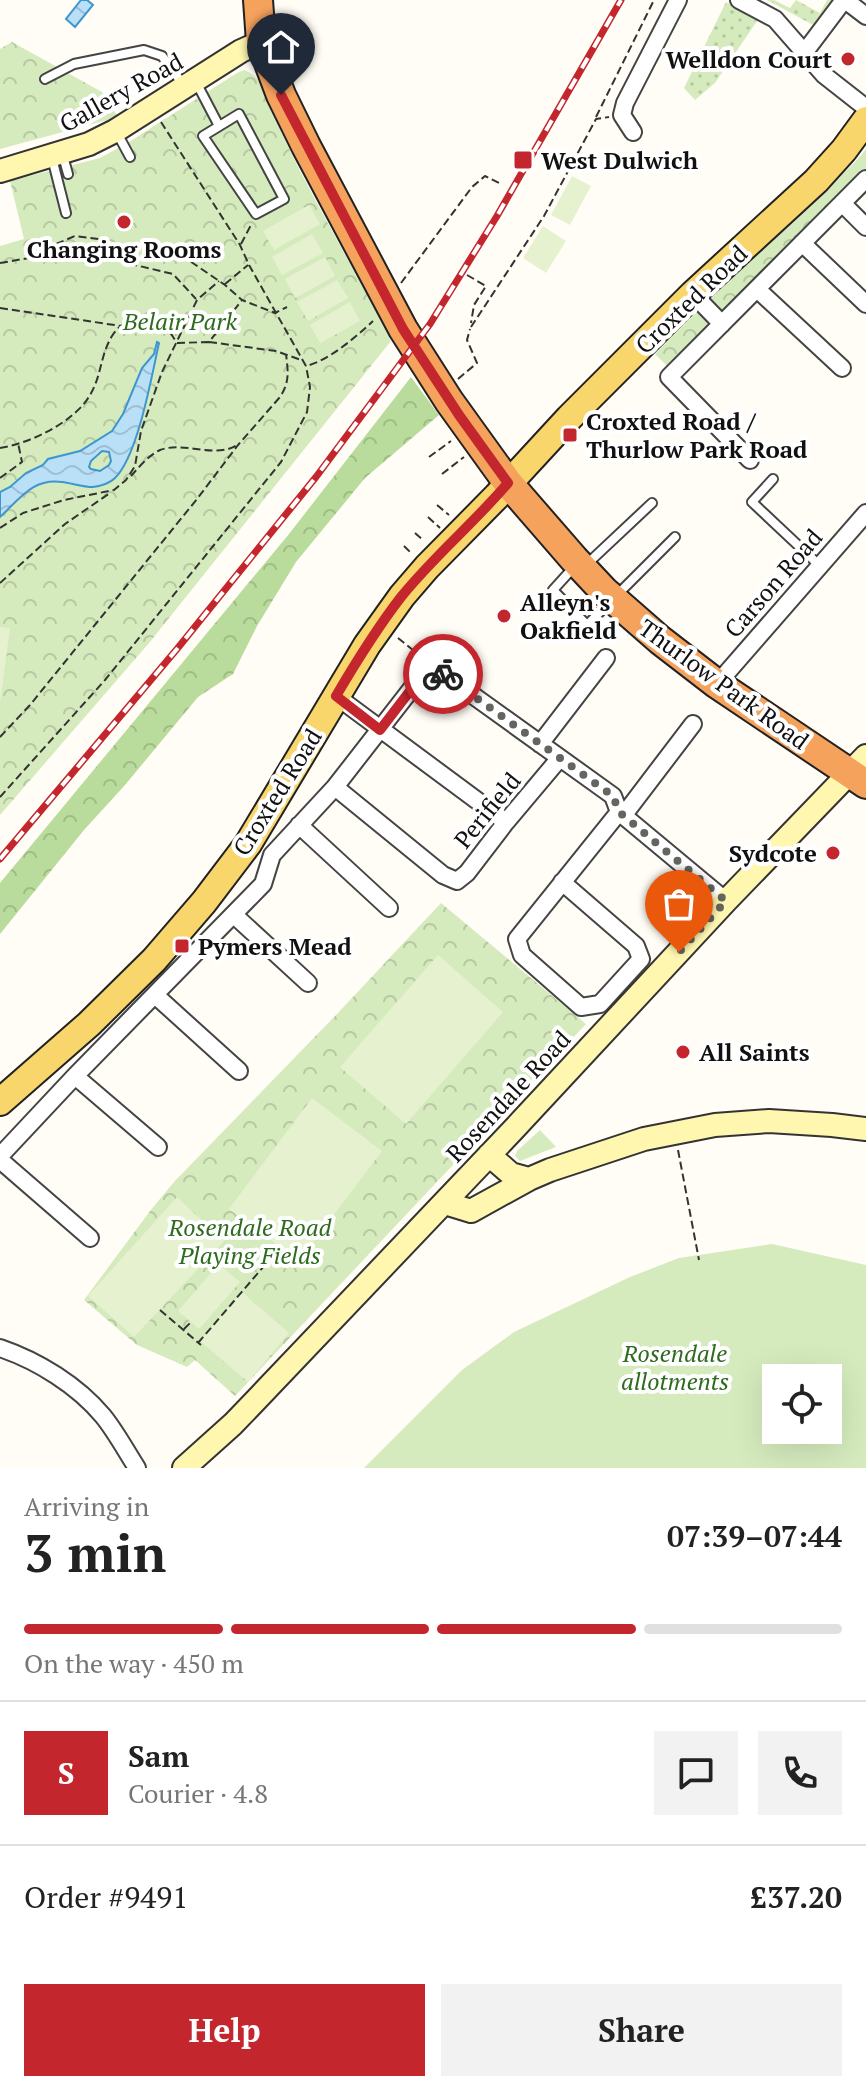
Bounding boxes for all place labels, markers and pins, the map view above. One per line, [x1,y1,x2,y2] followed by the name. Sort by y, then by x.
[247,13,315,95] pin
[665,43,832,75] place label: Welldon Court
[839,50,857,68] marker: Welldon Court
[541,144,699,176] place label: West Dulwich
[512,149,534,171] marker: West Dulwich
[115,213,133,231] marker: Changing Rooms
[27,233,221,265] place label: Changing Rooms
[586,405,808,465] place label: Croxted Road / Thurlow Park Road
[561,426,579,444] marker: Croxted Road / Thurlow Park Road
[520,586,617,646] place label: Alleyn's Oakfield
[495,607,513,625] marker: Alleyn's Oakfield
[729,837,817,869] place label: Sydcote
[824,844,842,862] marker: Sydcote
[645,870,713,952] pin
[198,930,352,962] place label: Pymers Mead
[173,937,191,955] marker: Pymers Mead
[699,1036,810,1068] place label: All Saints
[674,1043,692,1061] marker: All Saints

